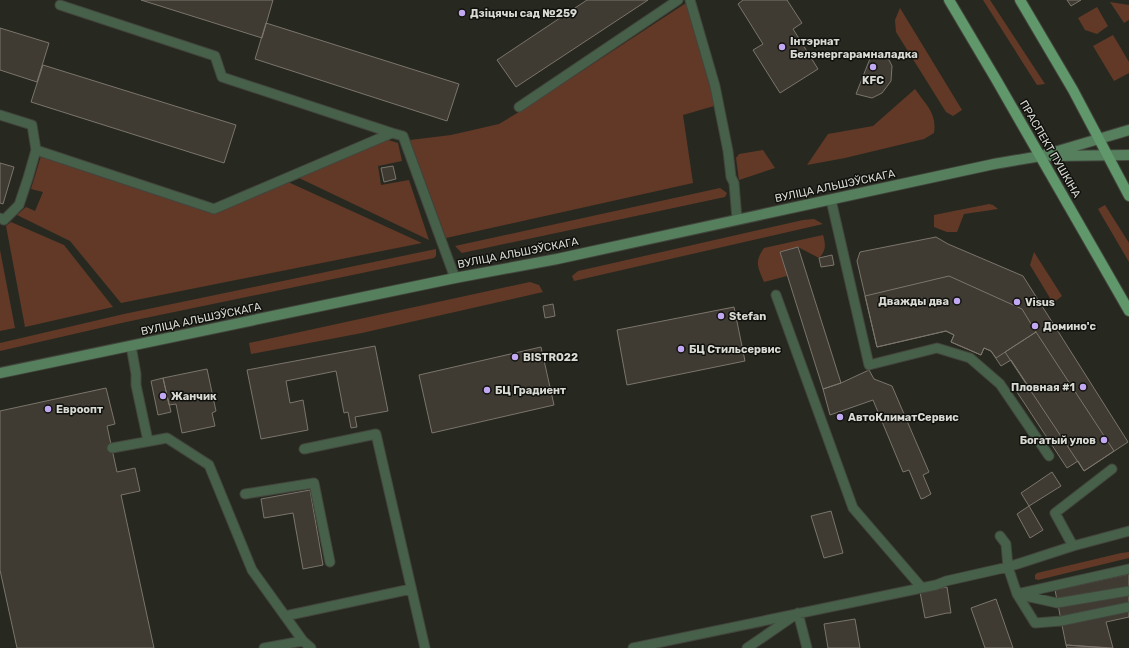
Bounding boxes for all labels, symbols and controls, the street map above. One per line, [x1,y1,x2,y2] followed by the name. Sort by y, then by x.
[470,7,577,20] place label: Дзіцячы сад №259
[457,8,467,18] marker: Дзіцячы сад №259
[790,35,918,61] place label: Інтэрнат Белэнергарамналадка
[777,42,787,52] marker: Інтэрнат Белэнергарамналадка
[868,62,878,72] marker: KFC
[862,74,884,87] place label: KFC
[1017,98,1084,201] street label: ПРАСПЕКТ ПУШКІНА
[774,167,897,205] street label: ВУЛІЦА АЛЬШЭЎСКАГА
[456,235,580,271] street label: ВУЛІЦА АЛЬШЭЎСКАГА
[878,295,949,308] place label: Дважды два
[952,296,962,306] marker: Дважды два
[1025,296,1055,309] place label: Visus
[1012,297,1022,307] marker: Visus
[140,300,263,338] street label: ВУЛІЦА АЛЬШЭЎСКАГА
[729,310,766,323] place label: Stefan
[716,311,726,321] marker: Stefan
[1043,320,1096,333] place label: Домино'c
[1030,321,1040,331] marker: Домино'c
[689,343,782,356] place label: БЦ Стильсервис
[676,344,686,354] marker: БЦ Стильсервис
[523,351,578,364] place label: BISTRO22
[510,352,520,362] marker: BISTRO22
[1011,381,1075,394] place label: Пловная #1
[1078,382,1088,392] marker: Пловная #1
[495,384,566,397] place label: БЦ Градиент
[482,385,492,395] marker: БЦ Градиент
[171,390,217,403] place label: Жанчик
[158,391,168,401] marker: Жанчик
[56,403,103,416] place label: Евроопт
[43,404,53,414] marker: Евроопт
[848,411,959,424] place label: АвтоКлиматСервис
[835,412,845,422] marker: АвтоКлиматСервис
[1020,434,1096,447] place label: Богатый улов
[1099,435,1109,445] marker: Богатый улов

